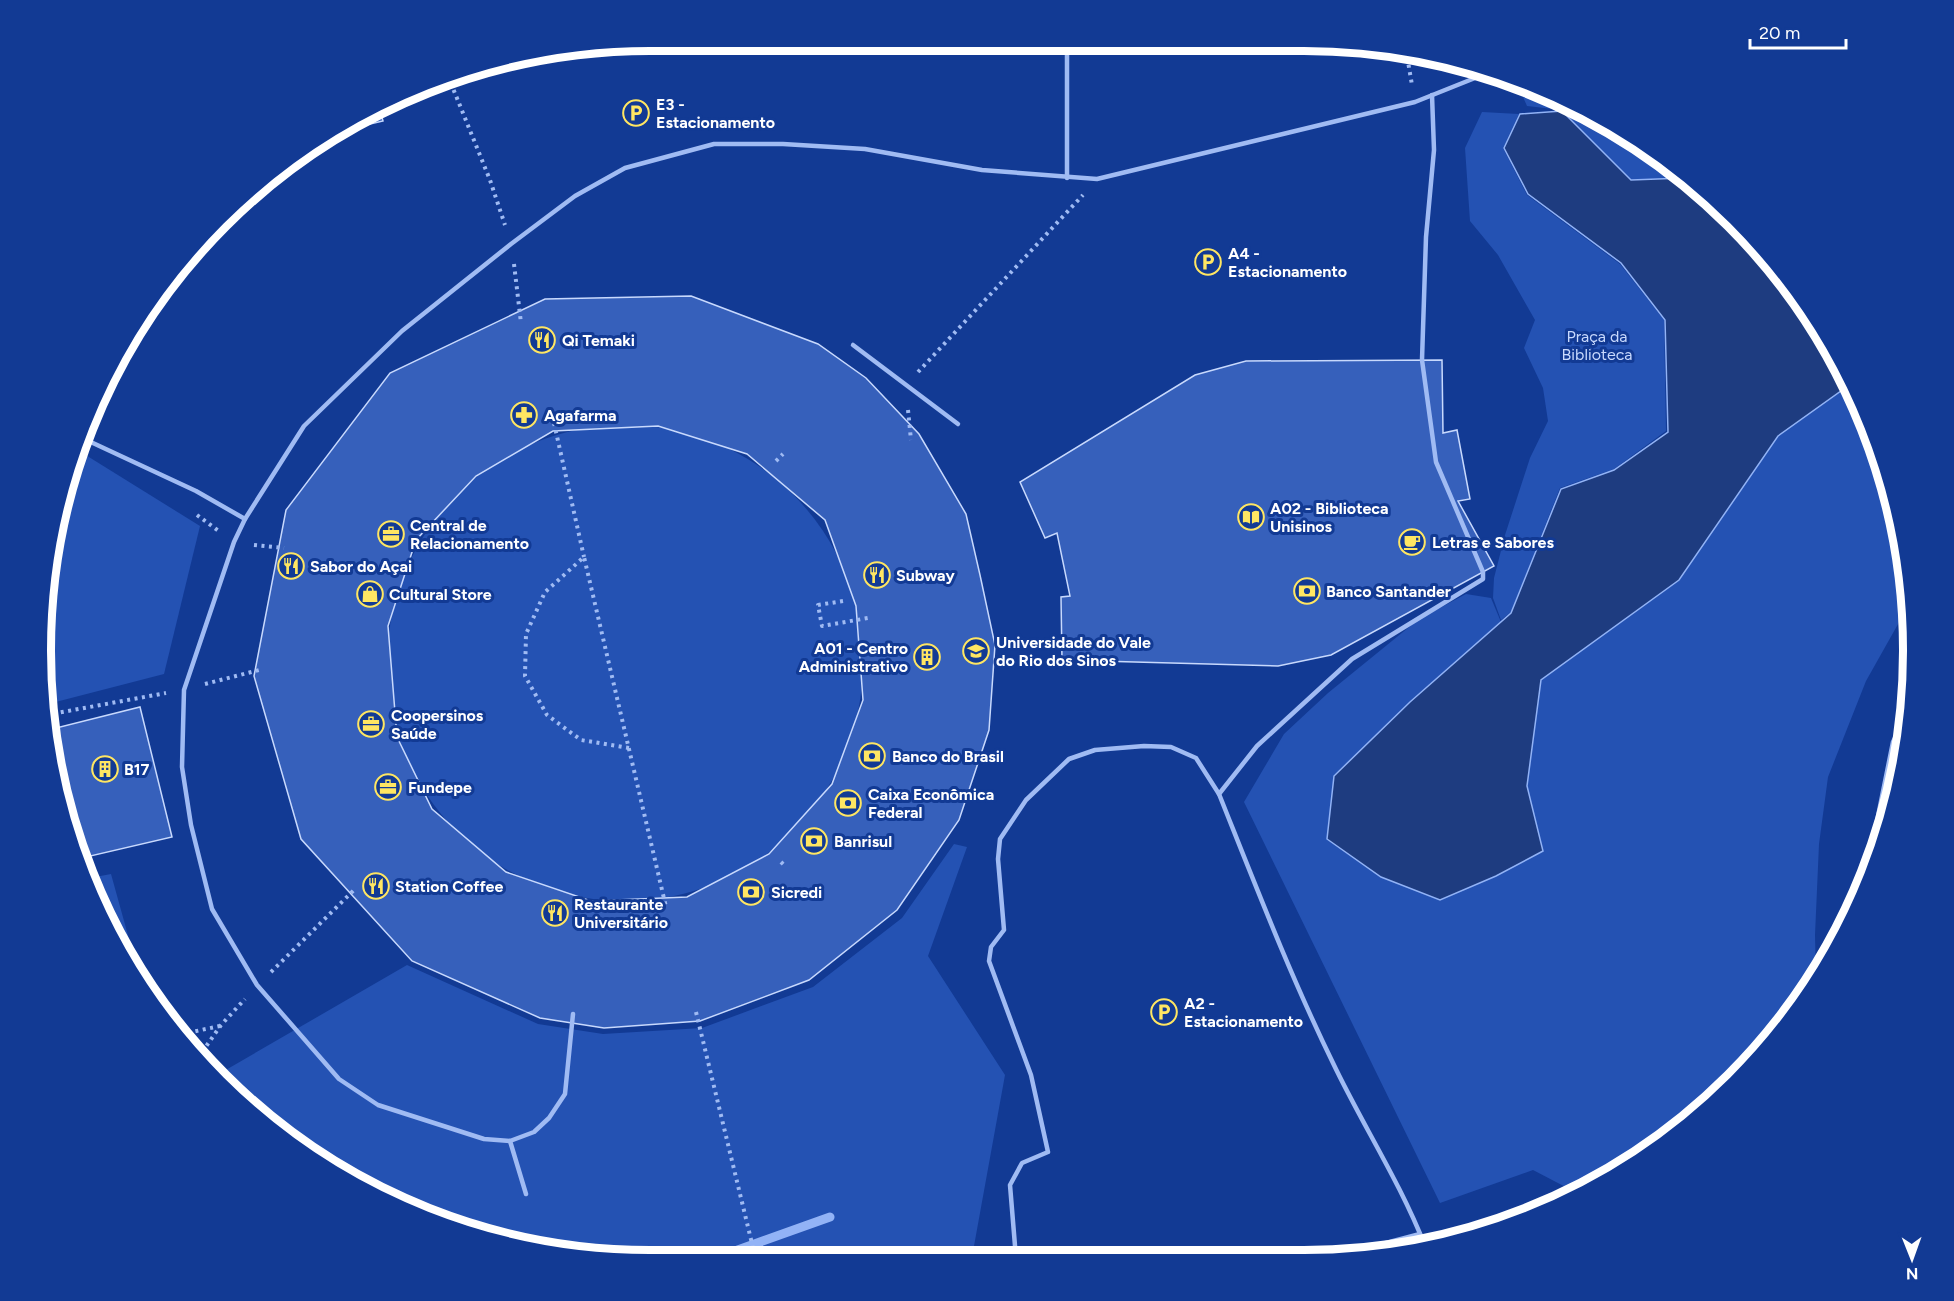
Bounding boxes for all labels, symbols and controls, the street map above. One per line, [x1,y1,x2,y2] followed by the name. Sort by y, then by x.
[1750,12,1846,50] scale bar
[1759,22,1800,44] text: 20 m
[656,95,775,132] place label: E3 - Estacionamento
[621,98,651,128] parking icon: E3 - Estacionamento
[1228,244,1347,281] place label: A4 - Estacionamento
[1193,247,1223,277] parking icon: A4 - Estacionamento
[527,325,557,355] restaurant icon: Qi Temaki
[1562,327,1632,364] park label: Praça da Biblioteca
[562,331,635,350] place label: Qi Temaki
[509,400,539,430] pharmacy icon: Agafarma
[544,406,617,425] place label: Agafarma
[1270,499,1389,536] place label: A02 - Biblioteca Unisinos
[1236,502,1266,532] library icon: A02 - Biblioteca Unisinos
[410,516,529,553] place label: Central de Relacionamento
[376,519,406,549] office icon: Central de Relacionamento
[1397,527,1427,557] cafe icon: Letras e Sabores
[1432,533,1554,552] place label: Letras e Sabores
[276,551,306,581] restaurant icon: Sabor do Açai
[310,557,412,576] place label: Sabor do Açai
[862,560,892,590] restaurant icon: Subway
[896,566,955,585] place label: Subway
[1292,576,1322,606] bank icon: Banco Santander
[355,579,385,609] shop icon: Cultural Store
[1326,582,1451,601] place label: Banco Santander
[389,585,492,604] place label: Cultural Store
[996,633,1151,670] place label: Universidade do Vale do Rio dos Sinos
[961,636,991,666] school or university icon: Universidade do Vale do Rio dos Sinos
[799,639,908,676] place label: A01 - Centro Administrativo
[912,642,942,672] building icon: A01 - Centro Administrativo
[391,706,484,743] place label: Coopersinos Saúde
[356,709,386,739] office icon: Coopersinos Saúde
[857,741,887,771] bank icon: Banco do Brasil
[892,747,1004,766] place label: Banco do Brasil
[90,754,120,784] building icon: B17
[124,760,150,779] place label: B17
[373,772,403,802] office icon: Fundepe
[408,778,472,797] place label: Fundepe
[868,785,994,822] place label: Caixa Econômica Federal
[833,788,863,818] bank icon: Caixa Econômica Federal
[799,826,829,856] bank icon: Banrisul
[834,832,892,851] place label: Banrisul
[361,871,391,901] restaurant icon: Station Coffee
[395,877,503,896] place label: Station Coffee
[736,877,766,907] bank icon: Sicredi
[771,883,822,902] place label: Sicredi
[574,895,668,932] place label: Restaurante Universitário
[540,898,570,928] restaurant icon: Restaurante Universitário
[1184,994,1303,1031] place label: A2 - Estacionamento
[1149,997,1179,1027] parking icon: A2 - Estacionamento
[1882,1229,1942,1289] north arrow
[1906,1264,1919,1283] text: N

